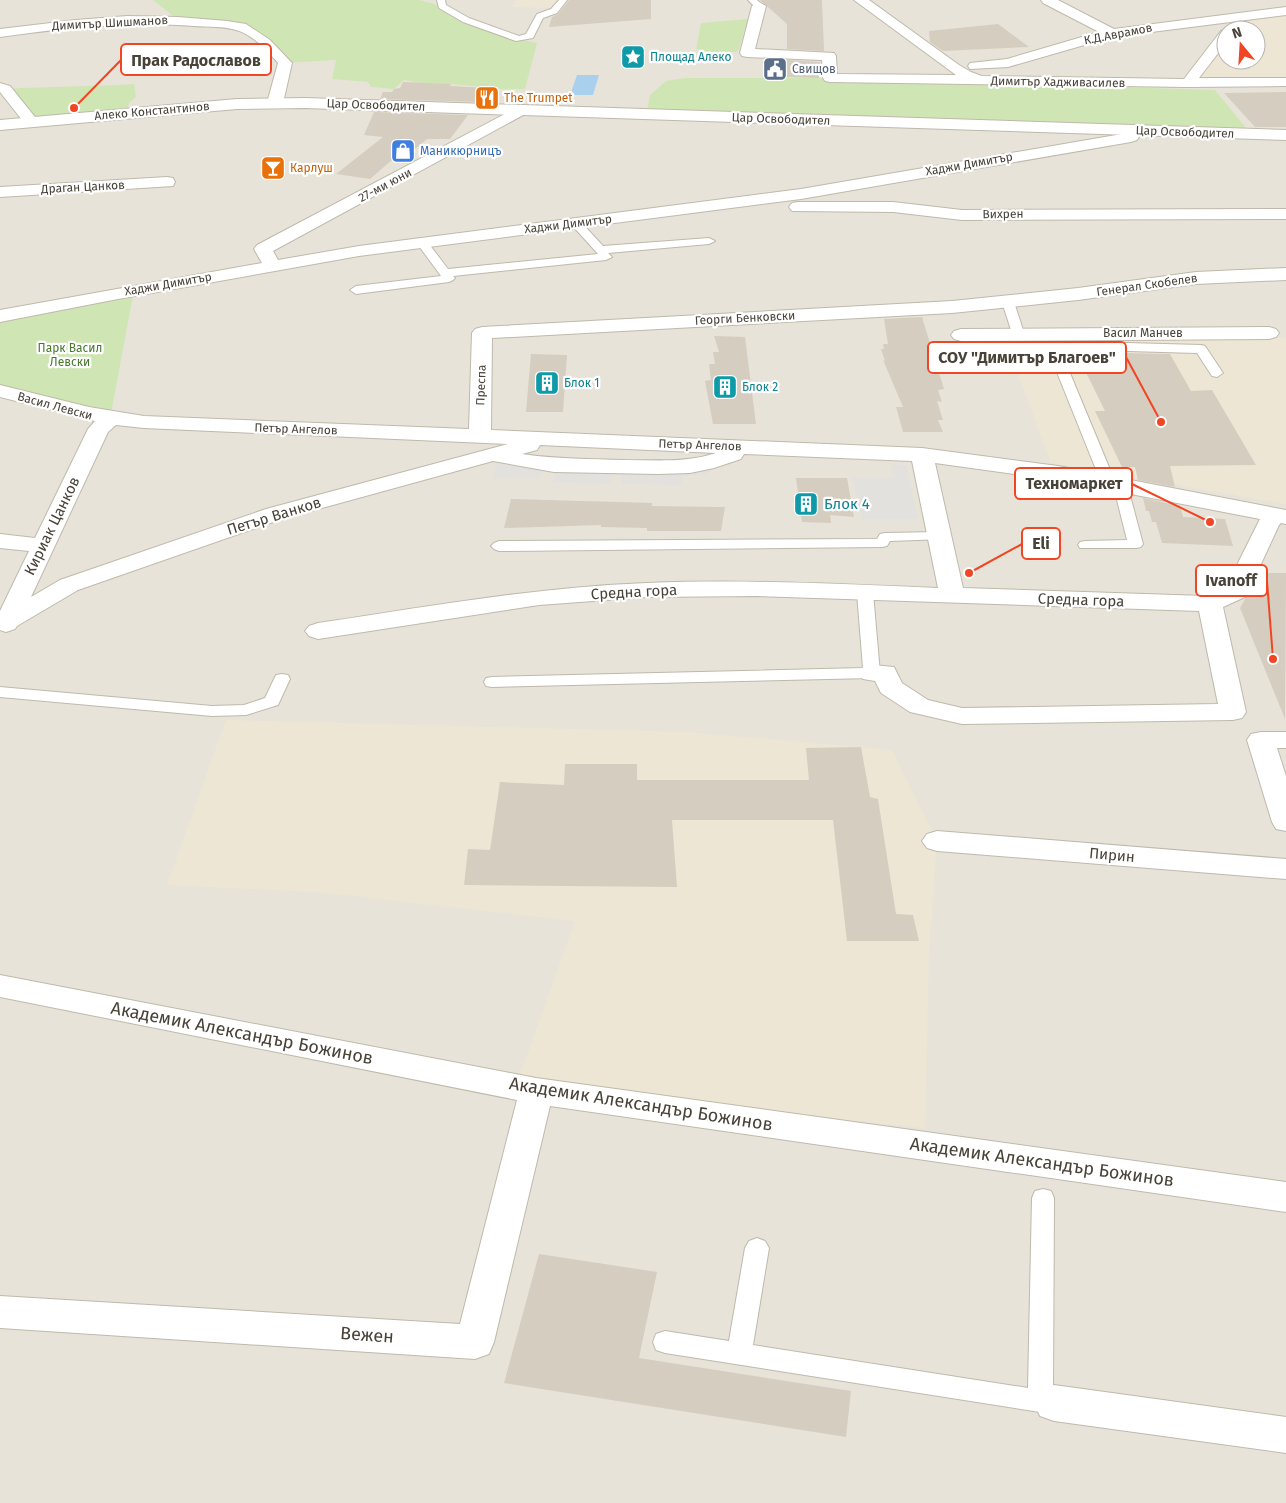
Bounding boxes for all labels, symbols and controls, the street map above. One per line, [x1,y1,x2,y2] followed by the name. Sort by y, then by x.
[51,13,169,33] street label: Димитър Шишманов
[1083,20,1154,47] street label: К.Д.Аврамов
[1216,20,1266,70] north arrow
[1230,24,1244,43] text: N
[121,44,271,75] callout: Прак Радославов
[620,44,646,70] place icon: Площад Алеко
[650,50,731,64] place label: Площад Алеко
[131,51,261,70] text: Прак Радославов
[762,56,788,82] public building icon: Свищов
[792,62,836,76] place label: Свищов
[990,74,1126,90] street label: Димитър Хадживасилев
[474,85,500,111] restaurant icon: The Trumpet
[504,91,573,105] place label: The Trumpet
[326,96,426,114] street label: Цар Освободител
[94,99,210,123] street label: Алеко Константинов
[731,110,831,128] street label: Цар Освободител
[1135,123,1235,141] street label: Цар Освободител
[390,138,416,164] shop icon: Маникюрницъ
[420,144,501,158] place label: Маникюрницъ
[924,149,1014,179] street label: Хаджи Димитър
[260,155,286,181] bar icon: Карлуш
[290,161,333,175] place label: Карлуш
[356,165,414,205] street label: 27-ми юни
[40,178,125,196] street label: Драган Цанков
[982,207,1024,221] street label: Вихрен
[523,212,613,236] street label: Хаджи Димитър
[123,269,213,299] street label: Хаджи Димитър
[1096,271,1199,299] street label: Генерал Скобелев
[694,308,796,328] street label: Георги Бенковски
[1103,326,1183,340] street label: Васил Манчев
[38,341,102,369] park label: Парк Васил Левски
[928,342,1126,373] callout: СОУ "Димитър Благоев"
[938,348,1116,367] text: СОУ "Димитър Благоев"
[473,364,489,406] street label: Преспа
[534,370,560,396] building icon: Блок 1
[712,374,738,400] building icon: Блок 2
[564,376,599,390] place label: Блок 1
[742,380,778,394] place label: Блок 2
[16,389,94,423] street label: Васил Левски
[254,421,338,437] street label: Петър Ангелов
[658,437,742,453] street label: Петър Ангелов
[1015,468,1132,499] callout: Техномаркет
[20,474,84,578] street label: Кириак Цанков
[1026,474,1123,493] text: Техномаркет
[793,491,819,517] building icon: Блок 4
[225,493,323,539] street label: Петър Ванков
[824,495,870,513] place label: Блок 4
[1022,528,1060,559] callout: Eli
[1032,534,1050,553] text: Eli
[1196,565,1267,596] callout: Ivanoff
[1205,571,1258,590] text: Ivanoff
[590,581,678,603] street label: Средна гора
[1037,589,1125,611] street label: Средна гора
[1088,844,1136,866] street label: Пирин
[109,997,375,1069] street label: Академик Александър Божинов
[508,1072,774,1136] street label: Академик Александър Божинов
[908,1133,1176,1191] street label: Академик Александър Божинов
[339,1322,395,1348] street label: Вежен

